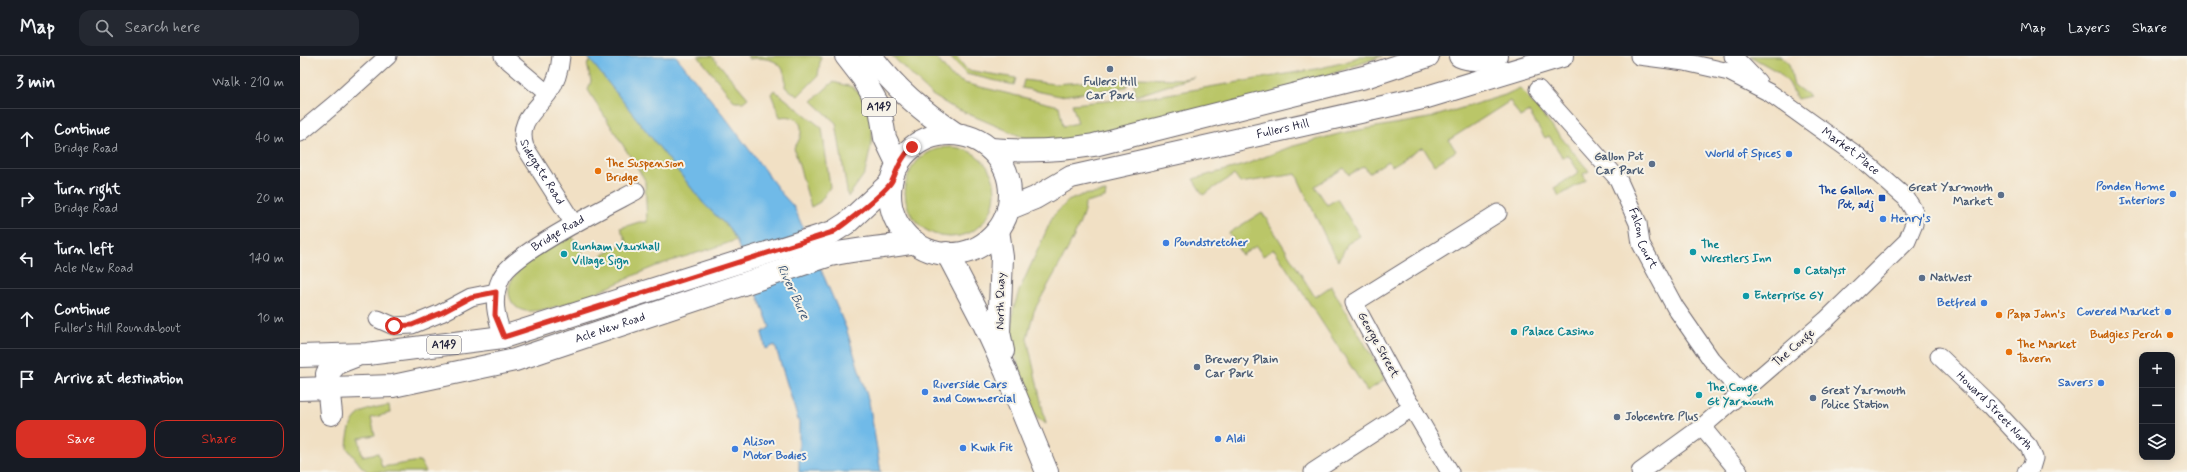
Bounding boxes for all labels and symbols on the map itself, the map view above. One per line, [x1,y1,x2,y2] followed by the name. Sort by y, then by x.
[1105,64,1115,74] marker: Fullers Hill Car Park
[1083,74,1137,104] place label: Fullers Hill Car Park
[862,98,896,116] road number: A149
[1255,116,1311,143] street label: Fullers Hill
[1818,124,1883,179] street label: Market Place
[515,138,568,208] street label: Sidegate Road
[903,138,921,156] route end
[1704,146,1781,162] place label: World of Spices
[1594,149,1644,179] place label: Gallon Pot Car Park
[1784,149,1794,159] marker: World of Spices
[606,156,684,186] place label: The Suspension Bridge
[1647,159,1657,169] marker: Gallon Pot Car Park
[593,166,603,176] marker: The Suspension Bridge
[2096,179,2166,209] place label: Ponden Home Interiors
[1908,180,1994,210] place label: Great Yarmouth Market
[1818,183,1875,213] place label: The Gallon Pot, adj
[2168,189,2178,199] marker: Ponden Home Interiors
[1996,190,2006,200] marker: Great Yarmouth Market
[1877,193,1887,203] marker: The Gallon Pot, adj
[1624,205,1661,272] street label: Falcon Court
[1891,211,1931,227] place label: Henry's
[528,212,588,256] street label: Bridge Road
[1878,214,1888,224] marker: Henry's
[1174,235,1248,251] place label: Poundstretcher
[1700,237,1772,267] place label: The Wrestlers Inn
[1161,238,1171,248] marker: Poundstretcher
[572,239,660,270] place label: Runham Vauxhall Village Sign
[1688,247,1698,257] marker: The Wrestlers Inn
[559,249,569,259] marker: Runham Vauxhall Village Sign
[773,262,813,323] water label: River Bure
[1805,263,1846,279] place label: Catalyst
[1792,266,1802,276] marker: Catalyst
[1930,270,1973,286] place label: NatWest
[993,272,1009,330] street label: North Quay
[1917,273,1927,283] marker: NatWest
[1754,288,1824,304] place label: Enterprise GY
[1741,291,1751,301] marker: Enterprise GY
[1937,295,1976,311] place label: Betfred
[1979,298,1989,308] marker: Betfred
[2077,304,2160,320] place label: Covered Market
[2007,307,2066,323] place label: Papa John's
[2163,307,2173,317] marker: Covered Market
[573,309,647,348] street label: Acle New Road
[1353,309,1403,381] street label: George Street
[1994,310,2004,320] marker: Papa John's
[385,317,403,335] route start
[1522,324,1594,340] place label: Palace Casino
[1769,325,1820,372] street label: The Conge
[1509,327,1519,337] marker: Palace Casino
[2090,327,2162,344] place label: Budgies Perch
[2165,330,2175,340] marker: Budgies Perch
[427,336,461,354] road number: A149
[2017,337,2077,367] place label: The Market Tavern
[2004,347,2014,357] marker: The Market Tavern
[1205,352,1279,382] place label: Brewery Plain Car Park
[1192,362,1202,372] marker: Brewery Plain Car Park
[1952,368,2036,454] street label: Howard Street North
[2058,375,2094,391] place label: Savers
[933,377,1016,407] place label: Riverside Cars and Commercial
[2096,378,2106,388] marker: Savers
[1707,380,1774,410] place label: The Conge Gt Yarmouth
[1821,383,1906,413] place label: Great Yarmouth Police Station
[920,387,930,397] marker: Riverside Cars and Commercial
[1694,390,1704,400] marker: The Conge Gt Yarmouth
[1808,393,1818,403] marker: Great Yarmouth Police Station
[1625,409,1698,425] place label: Jobcentre Plus
[1612,412,1622,422] marker: Jobcentre Plus
[1226,431,1246,447] place label: Aldi
[743,434,807,464] place label: Alison Motor Bodies
[1213,434,1223,444] marker: Aldi
[971,440,1013,456] place label: Kwik Fit
[958,443,968,453] marker: Kwik Fit
[730,444,740,454] marker: Alison Motor Bodies

